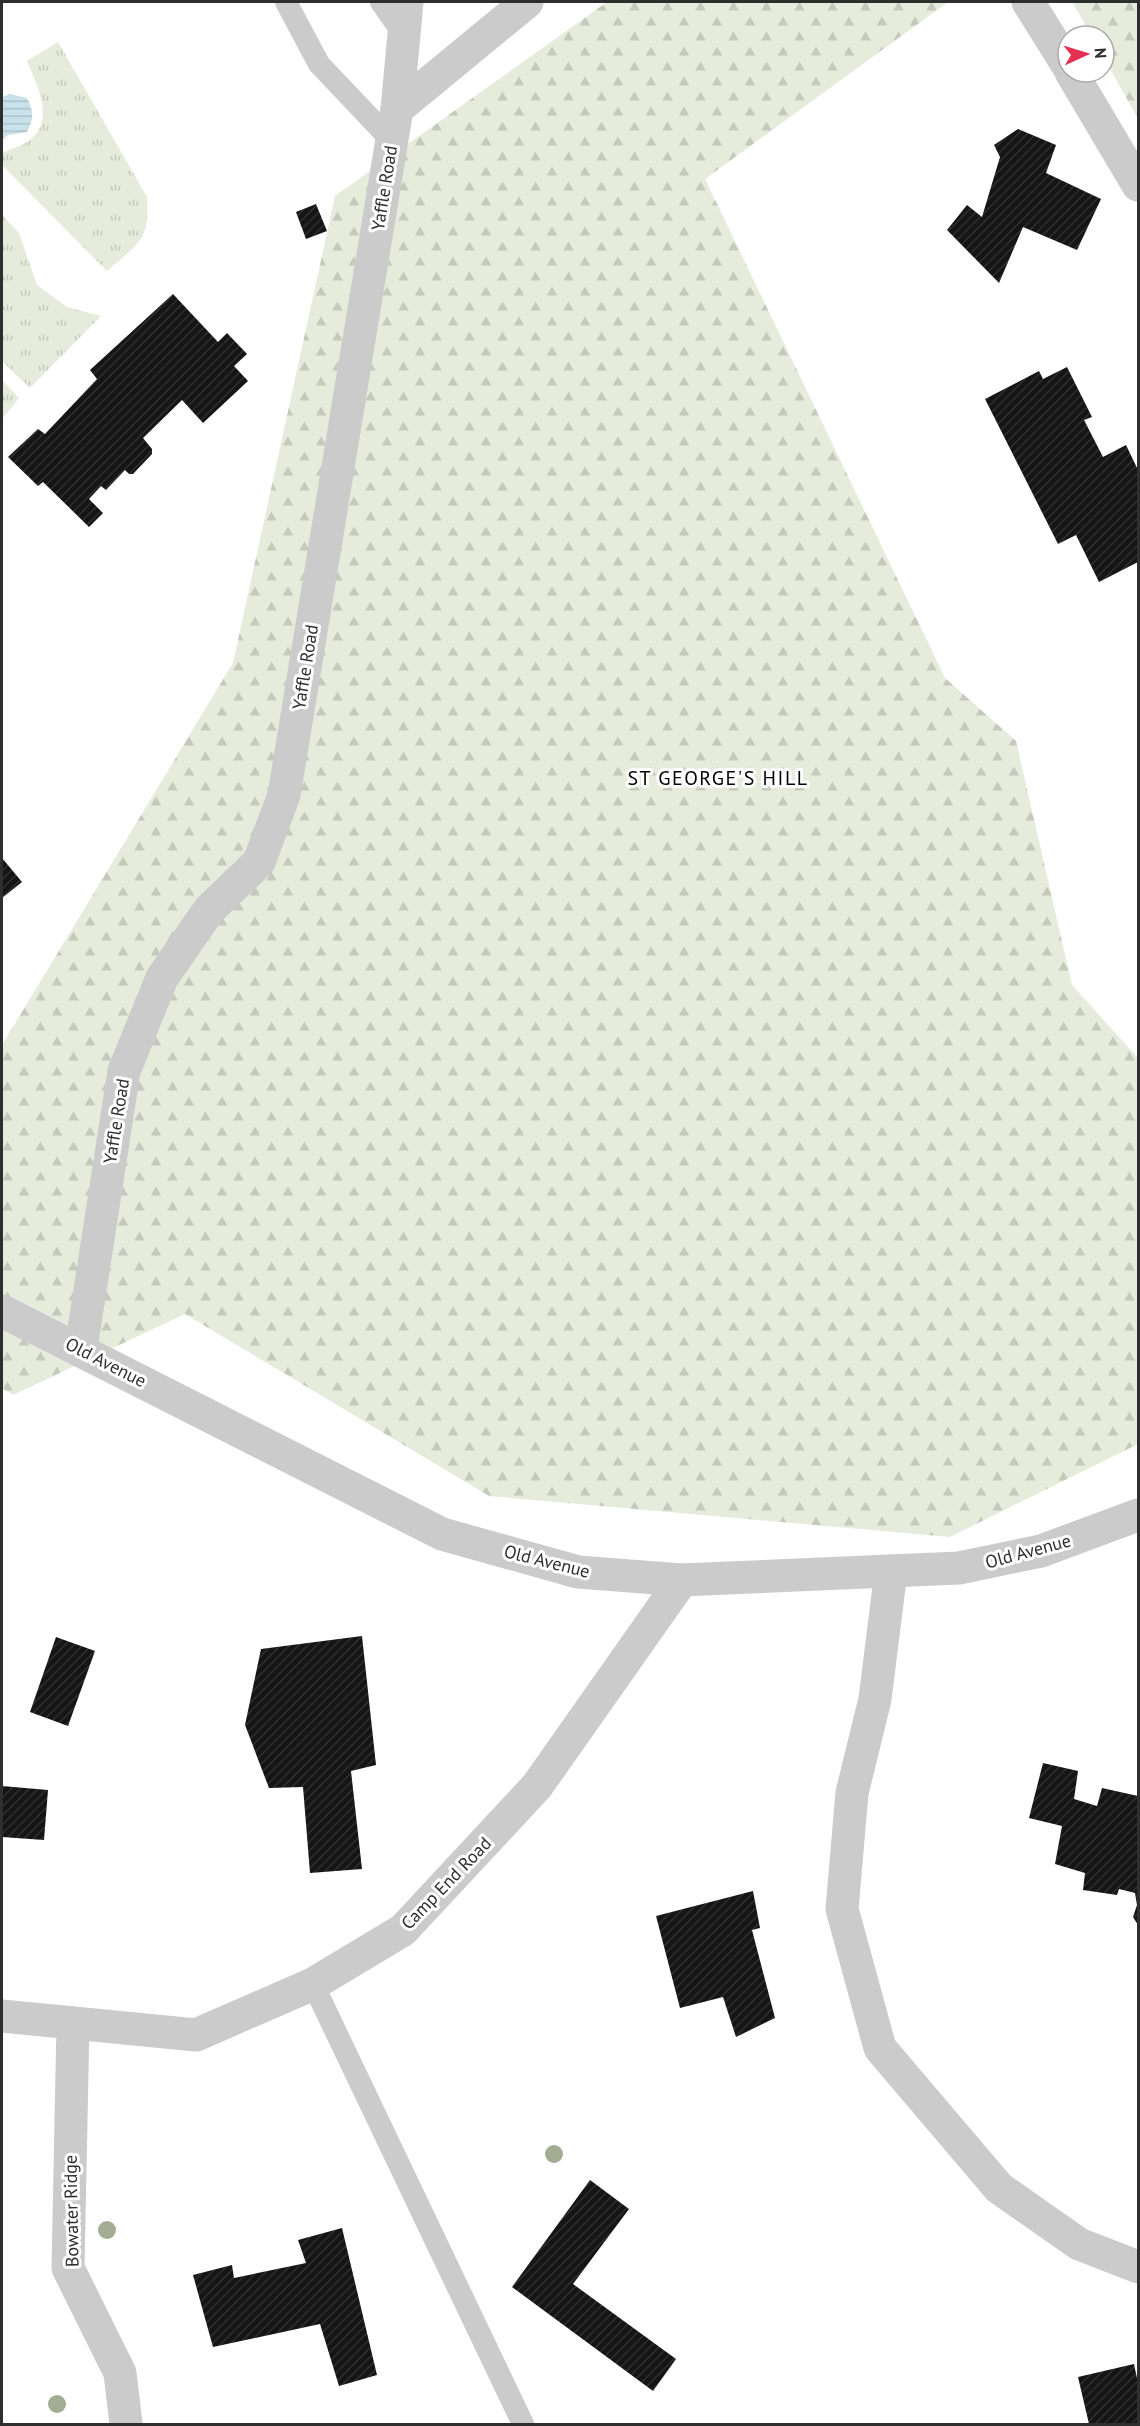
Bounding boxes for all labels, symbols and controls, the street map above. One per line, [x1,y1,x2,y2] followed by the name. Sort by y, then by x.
[1056,24,1116,84] north arrow
[1091,47,1111,59] text: N
[366,144,402,232] street label: Yaffle Road
[287,623,323,711] street label: Yaffle Road
[627,765,809,791] district label: ST GEORGE'S HILL
[98,1077,134,1165] street label: Yaffle Road
[62,1332,150,1392] street label: Old Avenue
[983,1529,1073,1573] street label: Old Avenue
[502,1539,592,1583] street label: Old Avenue
[396,1832,496,1934] street label: Camp End Road
[59,2155,83,2267] street label: Bowater Ridge

